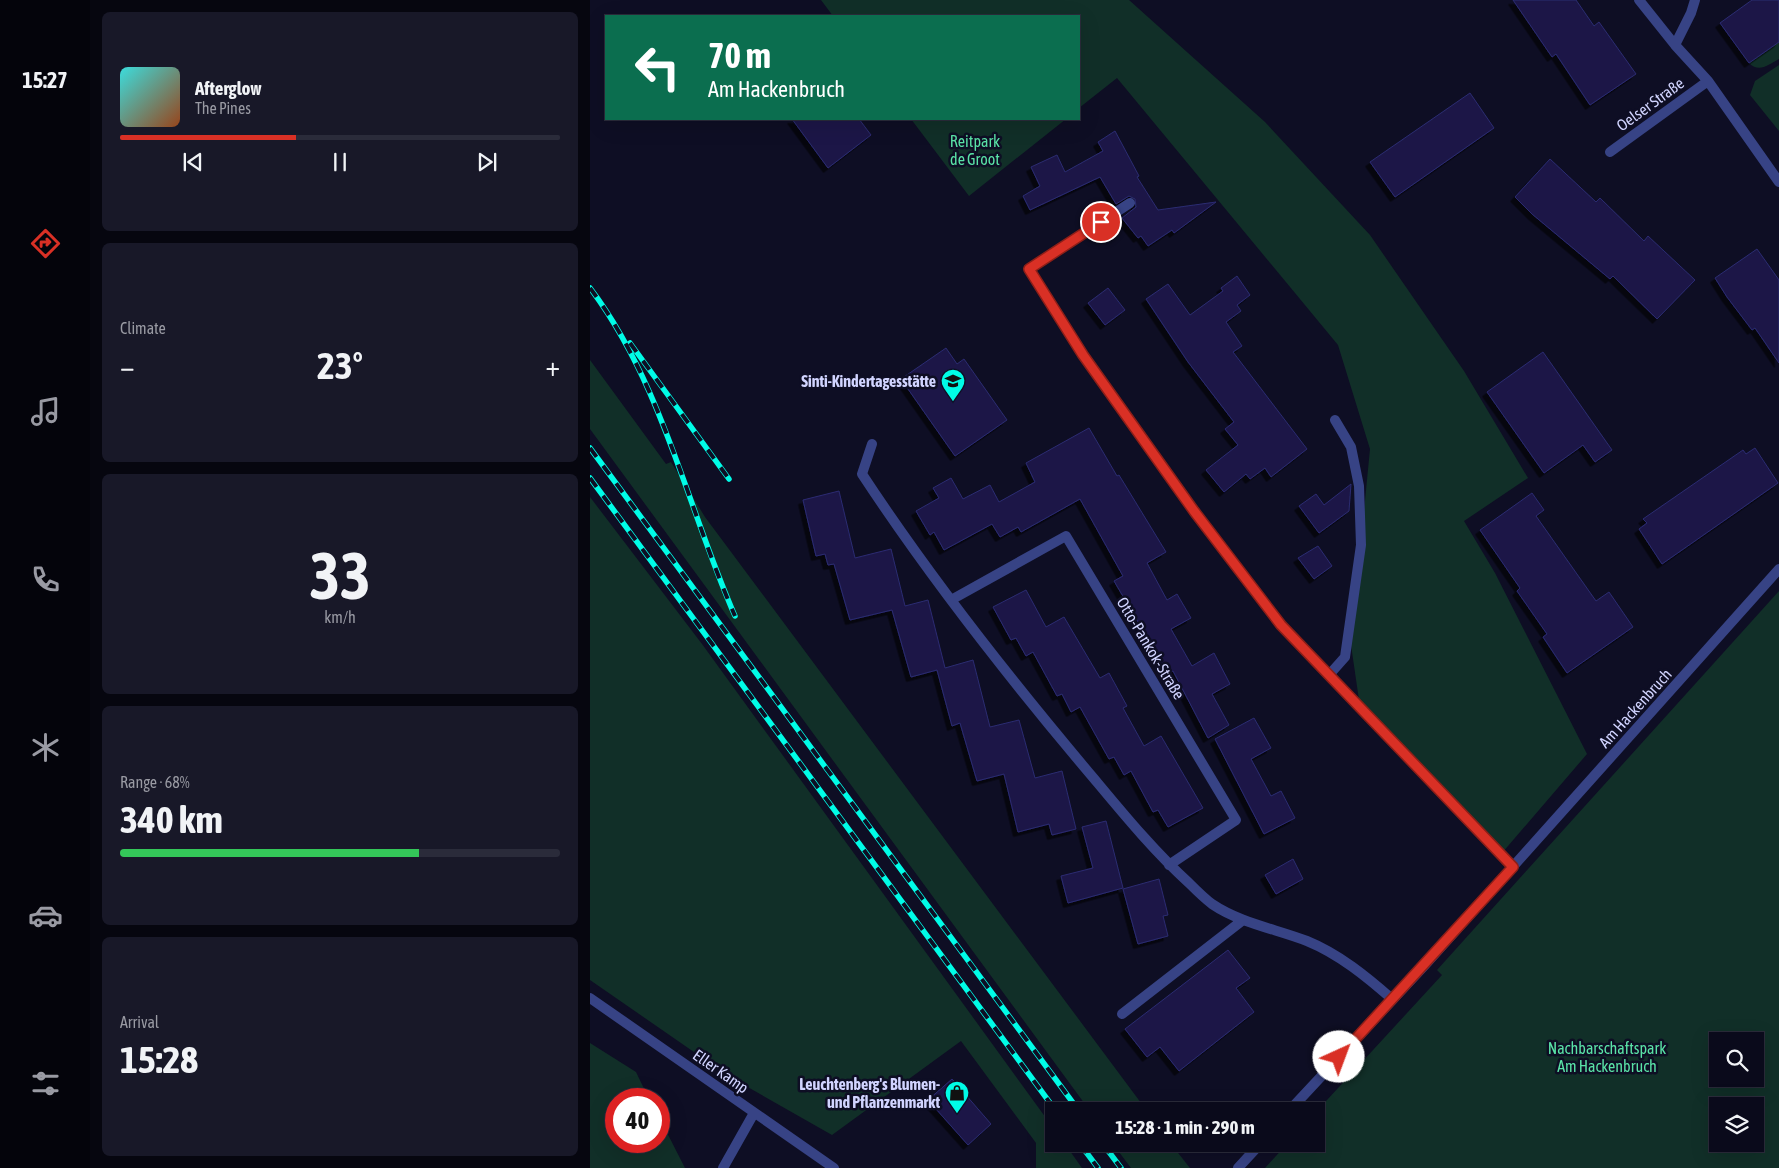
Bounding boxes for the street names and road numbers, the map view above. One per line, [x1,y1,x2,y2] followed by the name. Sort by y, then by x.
[1613,74,1687,134] street label: Oelser Straße
[1113,594,1189,702] street label: Otto-Pankok-Straße
[1595,665,1675,751] street label: Am Hackenbruch
[689,1045,752,1097] street label: Eller Kamp

